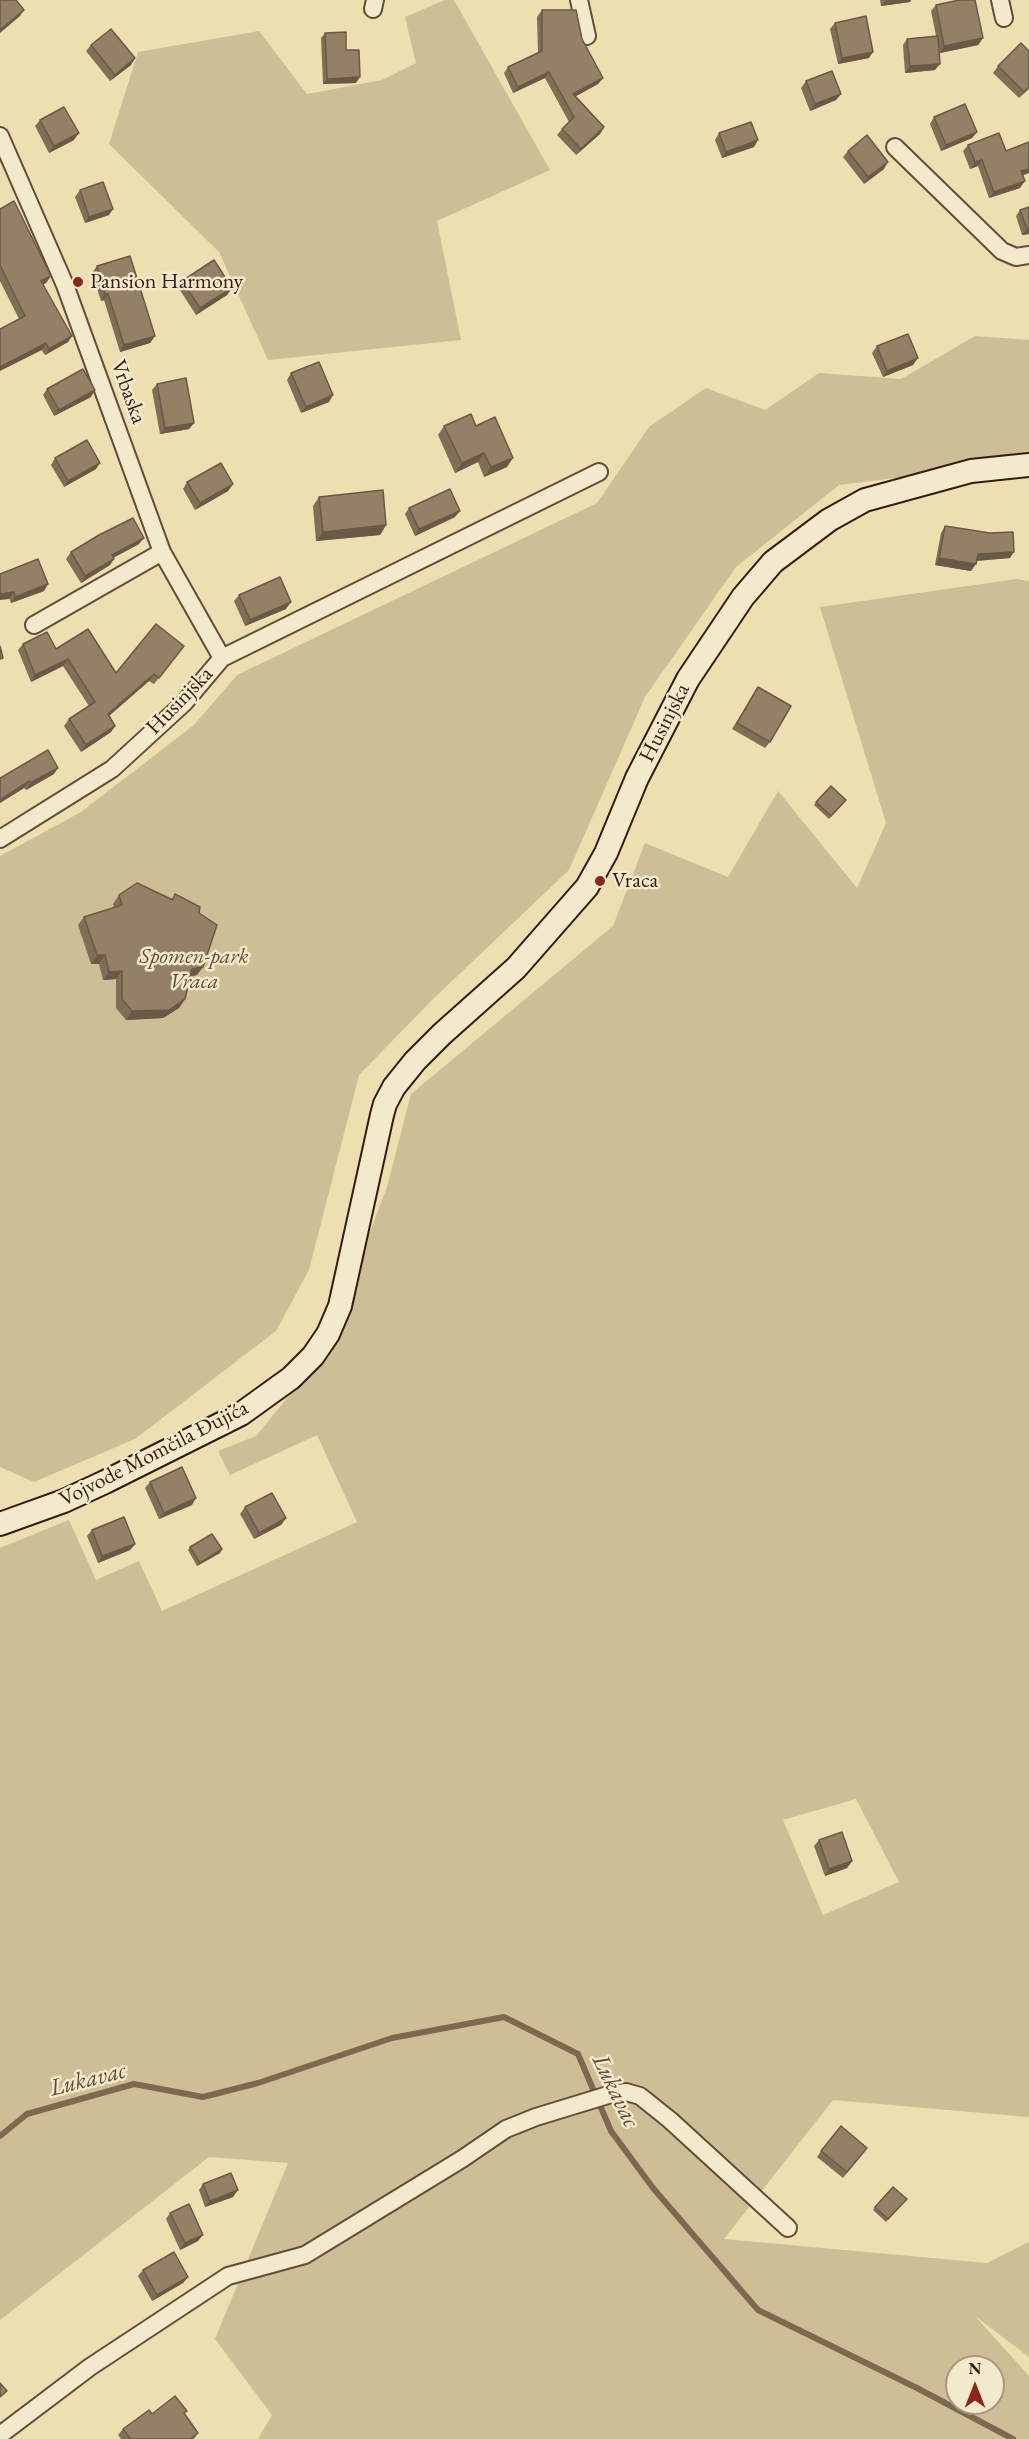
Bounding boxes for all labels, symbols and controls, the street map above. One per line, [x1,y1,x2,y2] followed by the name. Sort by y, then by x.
[90,269,243,295] place label: Pansion Harmony
[71,275,85,289] marker: Pansion Harmony
[104,356,152,428] street label: Vrbaska
[141,661,219,741] street label: Husinjska
[634,679,696,767] street label: Husinjska
[612,868,658,894] place label: Vraca
[593,874,607,888] marker: Vraca
[139,944,249,996] park label: Spomen-park Vraca
[55,1395,253,1513] street label: Vojvode Momčila Đujića
[585,2050,645,2132] water label: Lukavac
[47,2057,129,2103] water label: Lukavac
[945,2355,1005,2415] north arrow
[969,2358,981,2379] text: N

